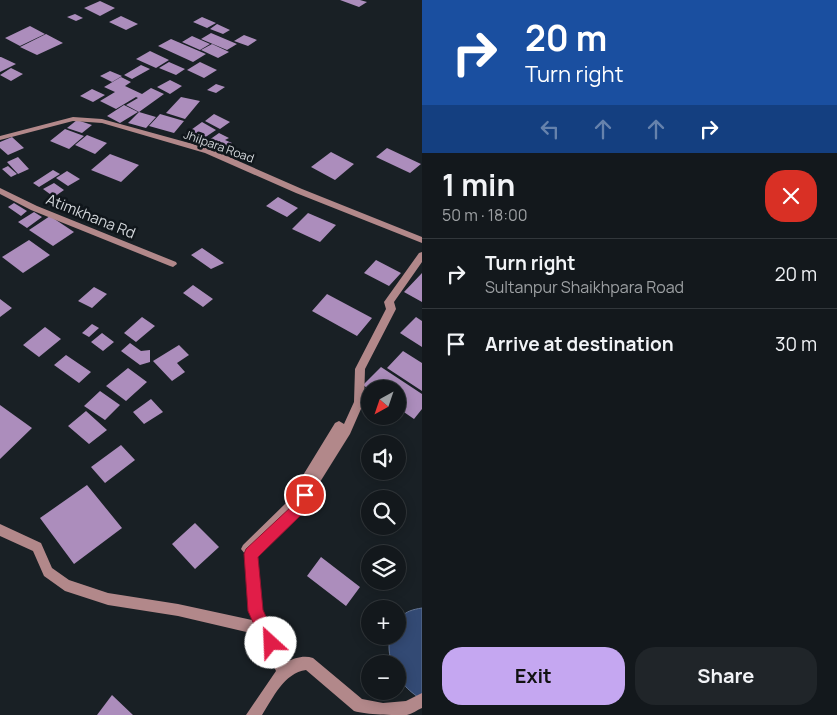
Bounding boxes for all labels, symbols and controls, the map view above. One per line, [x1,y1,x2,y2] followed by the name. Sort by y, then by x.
[525,14,607,62] text: 20 m
[442,20,507,85] icon: right
[525,59,623,89] text: Turn right
[536,115,564,143] icon: left
[589,115,617,143] icon: ahead
[642,115,670,143] icon: ahead
[695,115,723,143] icon: right
[181,125,257,167] street label: Jhilpara Road
[442,164,515,205] text: 1 min
[765,170,817,222] button: close
[43,189,139,243] street label: Atimkhana Rd
[442,204,528,226] text: 50 m · 18:00
[485,250,575,276] text: Turn right
[442,260,470,288] icon: right
[775,261,817,287] text: 20 m
[485,276,684,298] text: Sultanpur Shaikhpara Road
[442,330,470,358] icon: arrive
[485,331,674,357] text: Arrive at destination
[775,331,817,357] text: 30 m
[361,380,406,425] north arrow
[361,380,406,700] map controls
[361,435,406,480] button: sound
[284,474,326,516] pin
[291,481,319,509] icon: arrive
[361,490,406,535] button: search
[361,545,406,590] button: layers
[361,600,406,645] button: +
[244,616,296,668] position arrow
[442,647,625,705] button: Exit
[635,647,817,705] button: Share
[361,655,406,700] button: −

